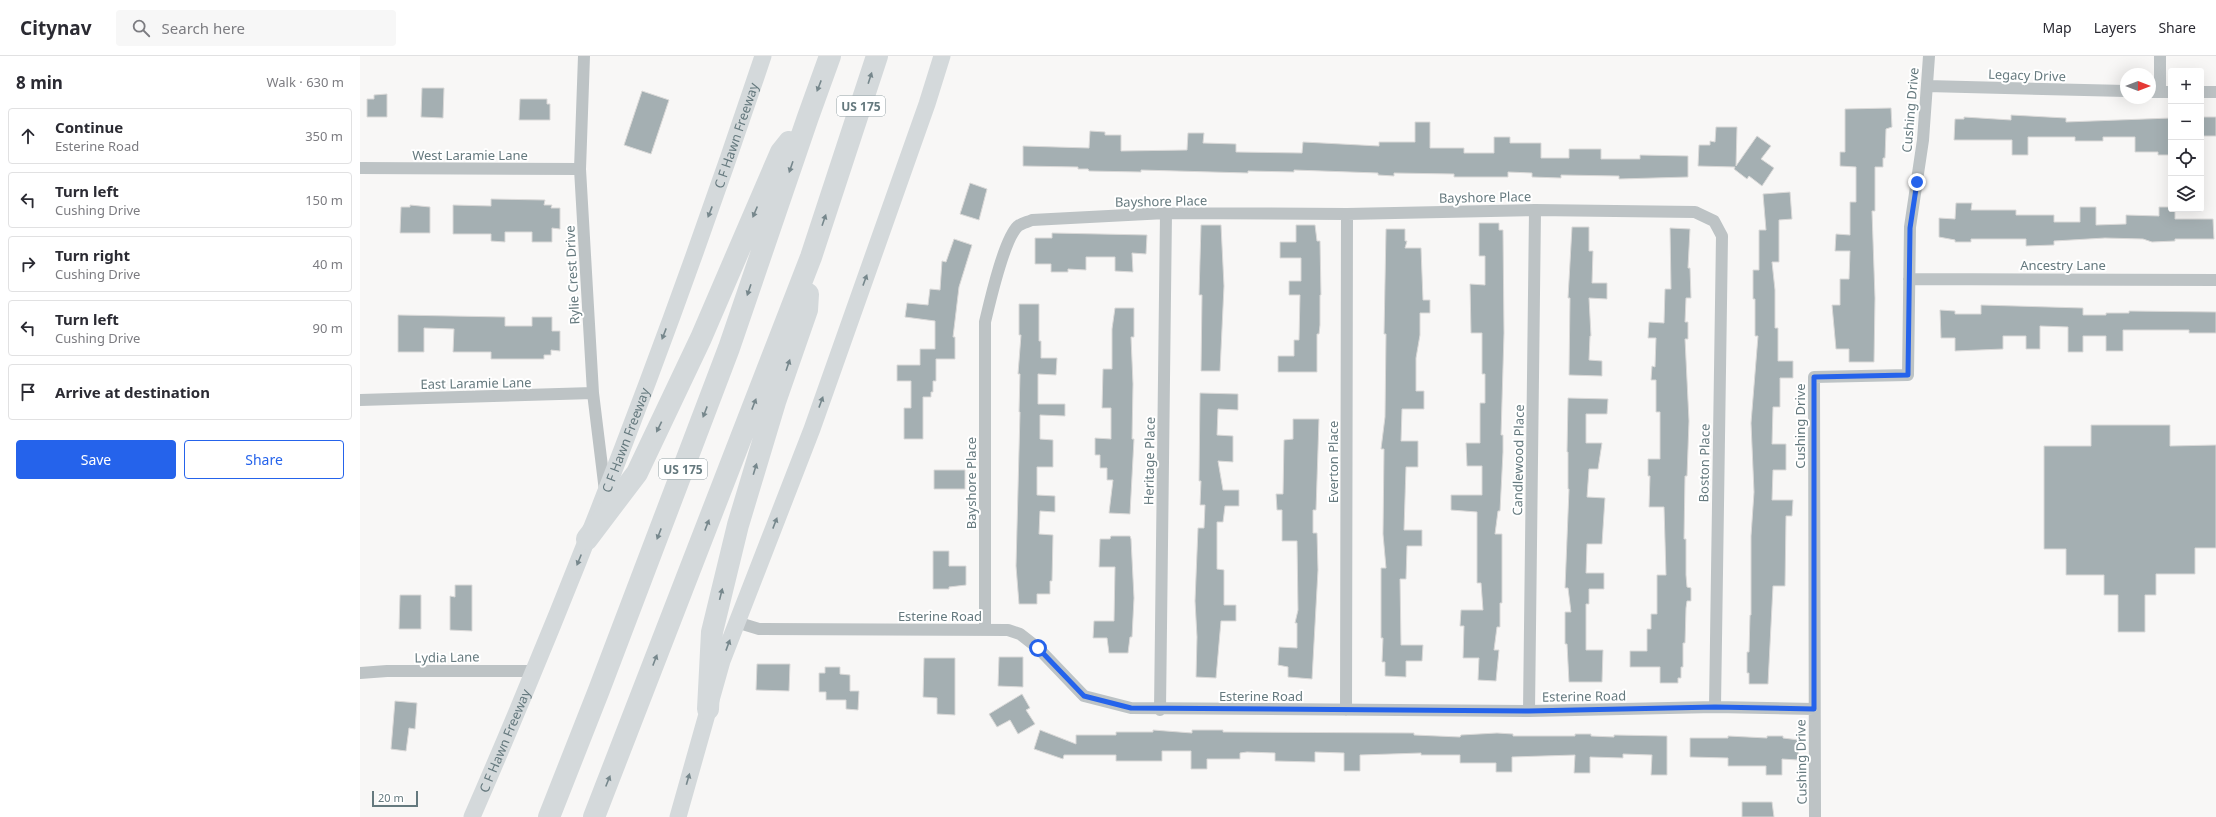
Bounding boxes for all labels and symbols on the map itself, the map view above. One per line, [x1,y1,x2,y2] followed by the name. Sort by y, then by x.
[1988,65,2066,85] street label: Legacy Drive
[1897,67,1923,153] street label: Cushing Drive
[2120,68,2156,104] north arrow
[867,72,873,84] one-way arrow
[709,80,763,191] street label: C F Hawn Freeway
[816,81,822,93] one-way arrow
[837,96,885,116] road number: US 175
[412,146,528,164] street label: West Laramie Lane
[787,161,793,173] one-way arrow
[1908,173,1926,191] route end
[1439,187,1531,207] street label: Bayshore Place
[1115,191,1207,211] street label: Bayshore Place
[752,206,758,218] one-way arrow
[706,207,712,219] one-way arrow
[821,214,827,226] one-way arrow
[560,225,584,325] street label: Rylie Crest Drive
[2020,256,2106,274] street label: Ancestry Lane
[862,273,868,285] one-way arrow
[745,285,751,297] one-way arrow
[661,328,667,340] one-way arrow
[785,359,791,371] one-way arrow
[420,373,532,393] street label: East Laramie Lane
[1791,383,1809,469] street label: Cushing Drive
[597,385,654,495] street label: C F Hawn Freeway
[819,396,825,408] one-way arrow
[751,397,757,409] one-way arrow
[1508,404,1528,516] street label: Candlewood Place
[701,407,707,419] one-way arrow
[1139,417,1159,505] street label: Heritage Place
[656,421,662,433] one-way arrow
[1324,421,1342,503] street label: Everton Place
[1694,424,1714,502] street label: Boston Place
[962,437,980,529] street label: Bayshore Place
[659,459,707,479] road number: US 175
[752,462,758,474] one-way arrow
[772,517,778,529] one-way arrow
[704,519,710,531] one-way arrow
[655,529,661,541] one-way arrow
[576,555,582,566] one-way arrow
[718,588,724,600] one-way arrow
[898,607,982,625] street label: Esterine Road
[725,638,731,650] one-way arrow
[1029,639,1047,657] route start
[414,647,480,667] street label: Lydia Lane
[653,653,659,665] one-way arrow
[475,686,535,795] street label: C F Hawn Freeway
[1542,686,1626,706] street label: Esterine Road
[1219,687,1303,705] street label: Esterine Road
[1791,719,1811,805] street label: Cushing Drive
[685,773,691,785] one-way arrow
[606,774,612,786] one-way arrow
[372,789,418,808] scale bar

